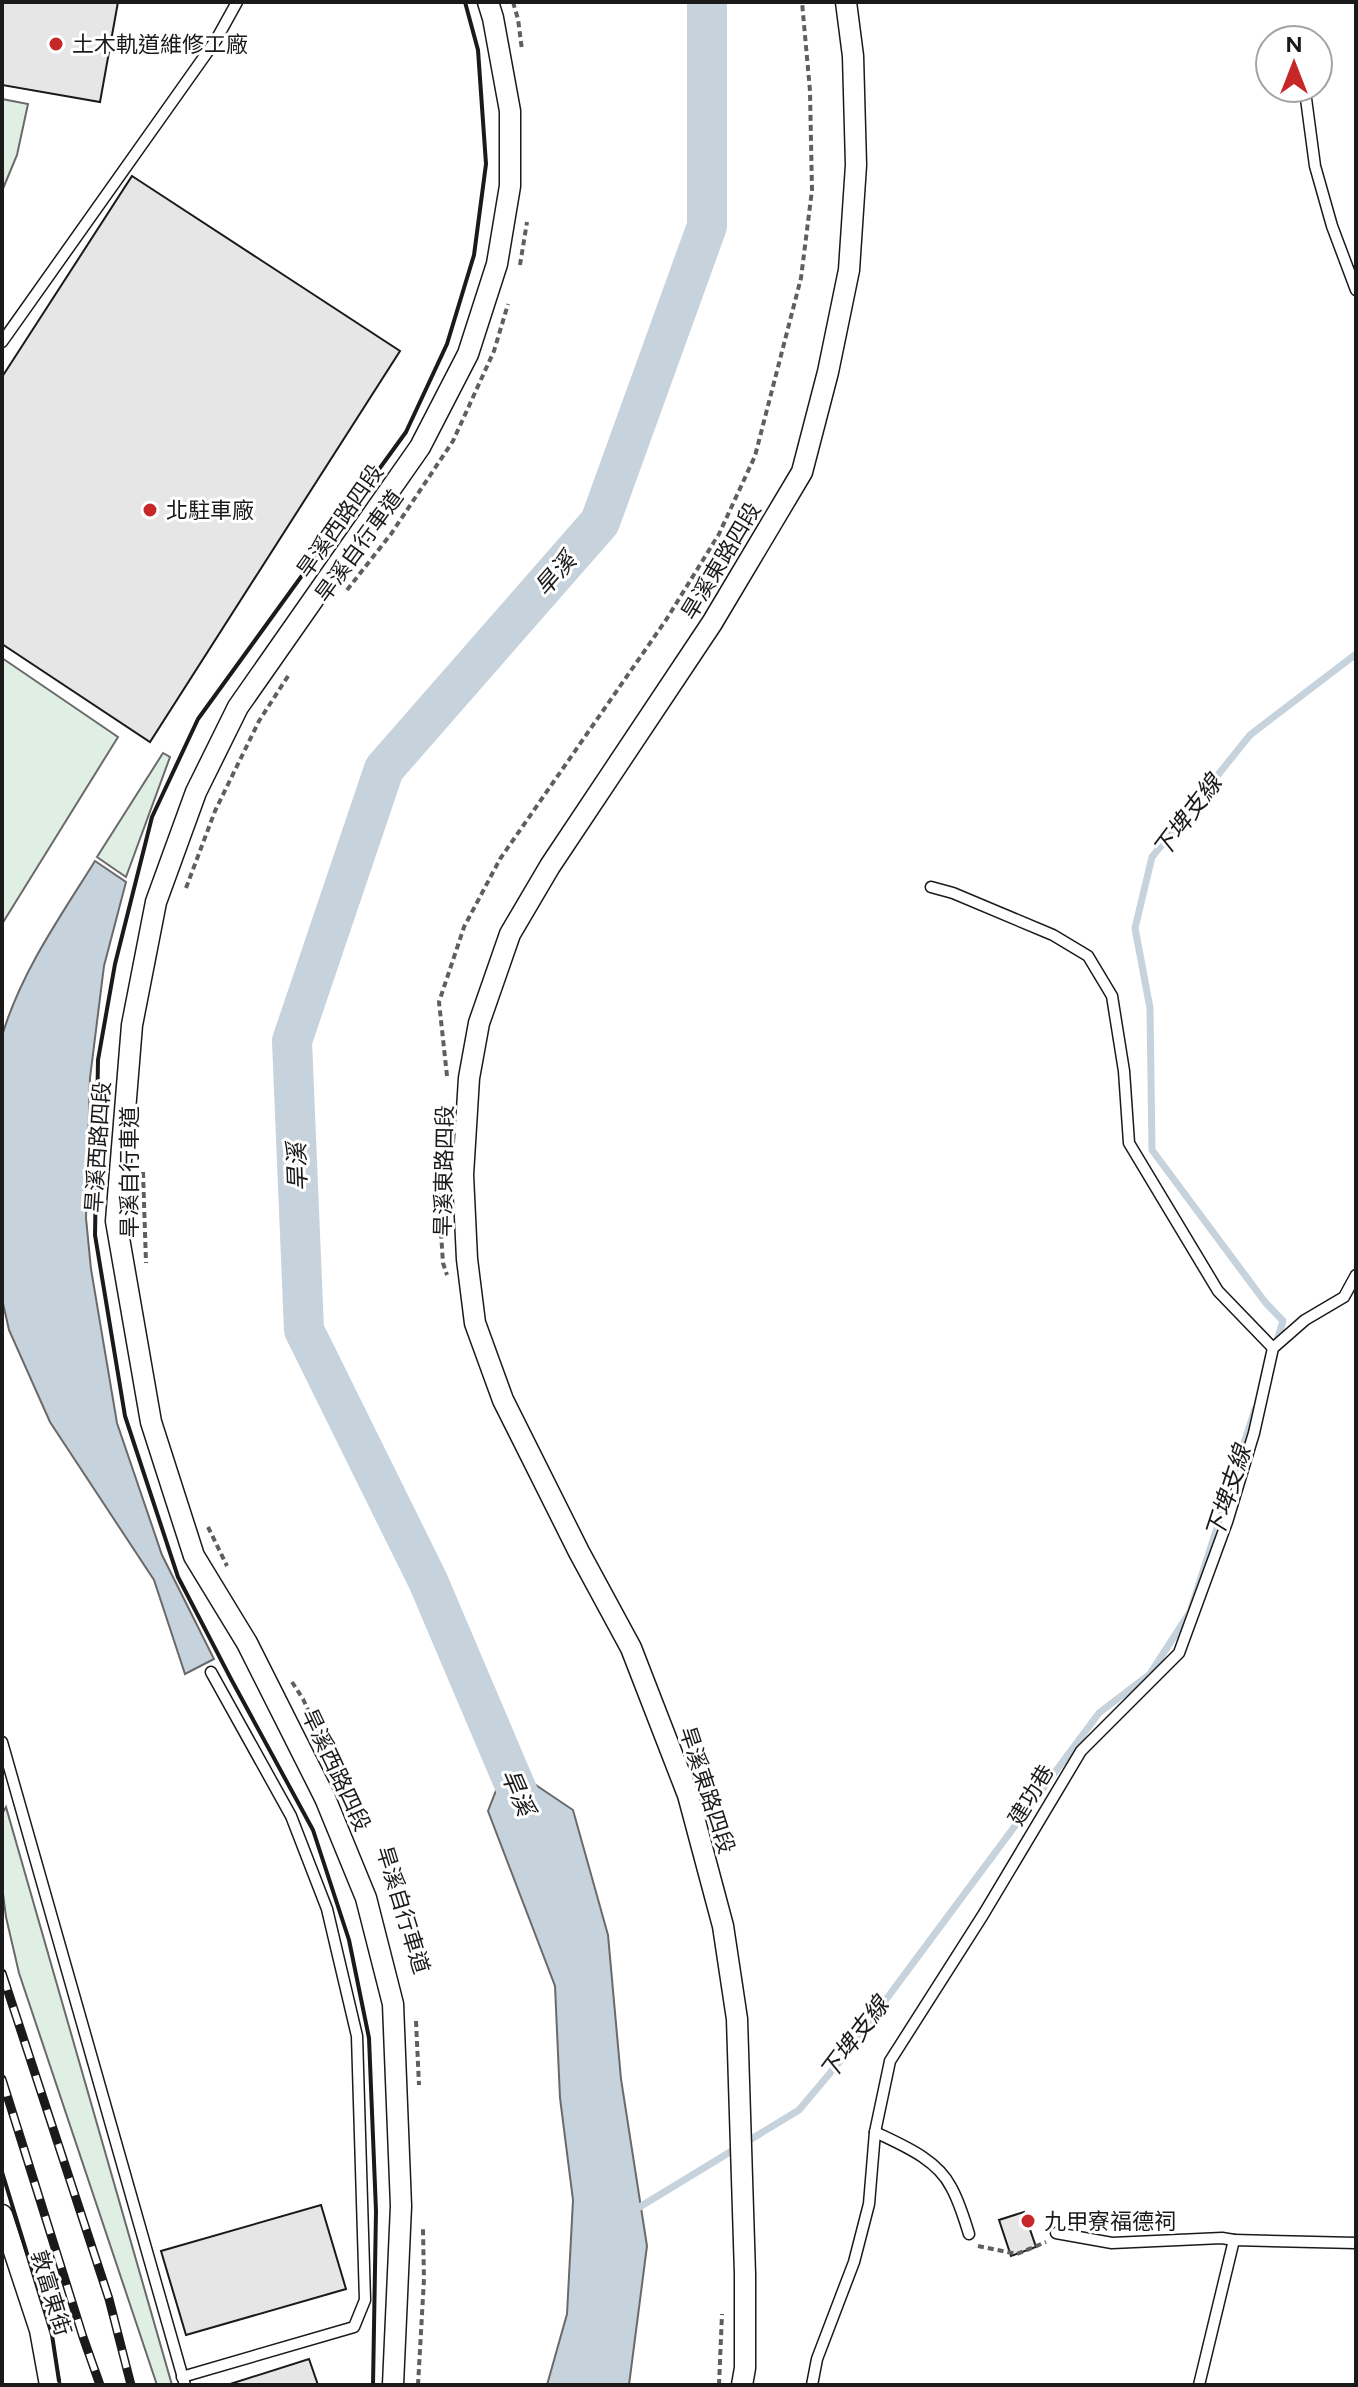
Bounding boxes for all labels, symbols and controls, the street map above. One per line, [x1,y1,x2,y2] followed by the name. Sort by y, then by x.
[1254,24,1334,104] north arrow
[72,31,248,58] place label: 土木軌道維修工廠
[1285,31,1303,58] text: N
[47,35,65,53] marker: 土木軌道維修工廠
[291,459,389,583] street label: 旱溪西路四段
[309,485,409,607] street label: 旱溪自行車道
[166,497,254,524] place label: 北駐車廠
[675,497,767,625] street label: 旱溪東路四段
[141,501,159,519] marker: 北駐車廠
[528,544,584,602] water label: 旱溪
[1147,767,1229,863] water label: 下埤支線
[80,1080,116,1214] street label: 旱溪西路四段
[429,1105,459,1237] street label: 旱溪東路四段
[116,1106,143,1238] street label: 旱溪自行車道
[282,1140,312,1191] water label: 旱溪
[1199,1439,1258,1542] water label: 下埤支線
[296,1704,376,1836] street label: 旱溪西路四段
[674,1723,740,1857] street label: 旱溪東路四段
[1002,1760,1060,1830] street label: 建功巷
[495,1764,542,1823] water label: 旱溪
[371,1843,435,1977] street label: 旱溪自行車道
[814,1989,896,2085] water label: 下埤支線
[1044,2208,1176,2235] place label: 九甲寮福德祠
[1019,2212,1037,2230] marker: 九甲寮福德祠
[25,2247,77,2339] street label: 敦富東街

